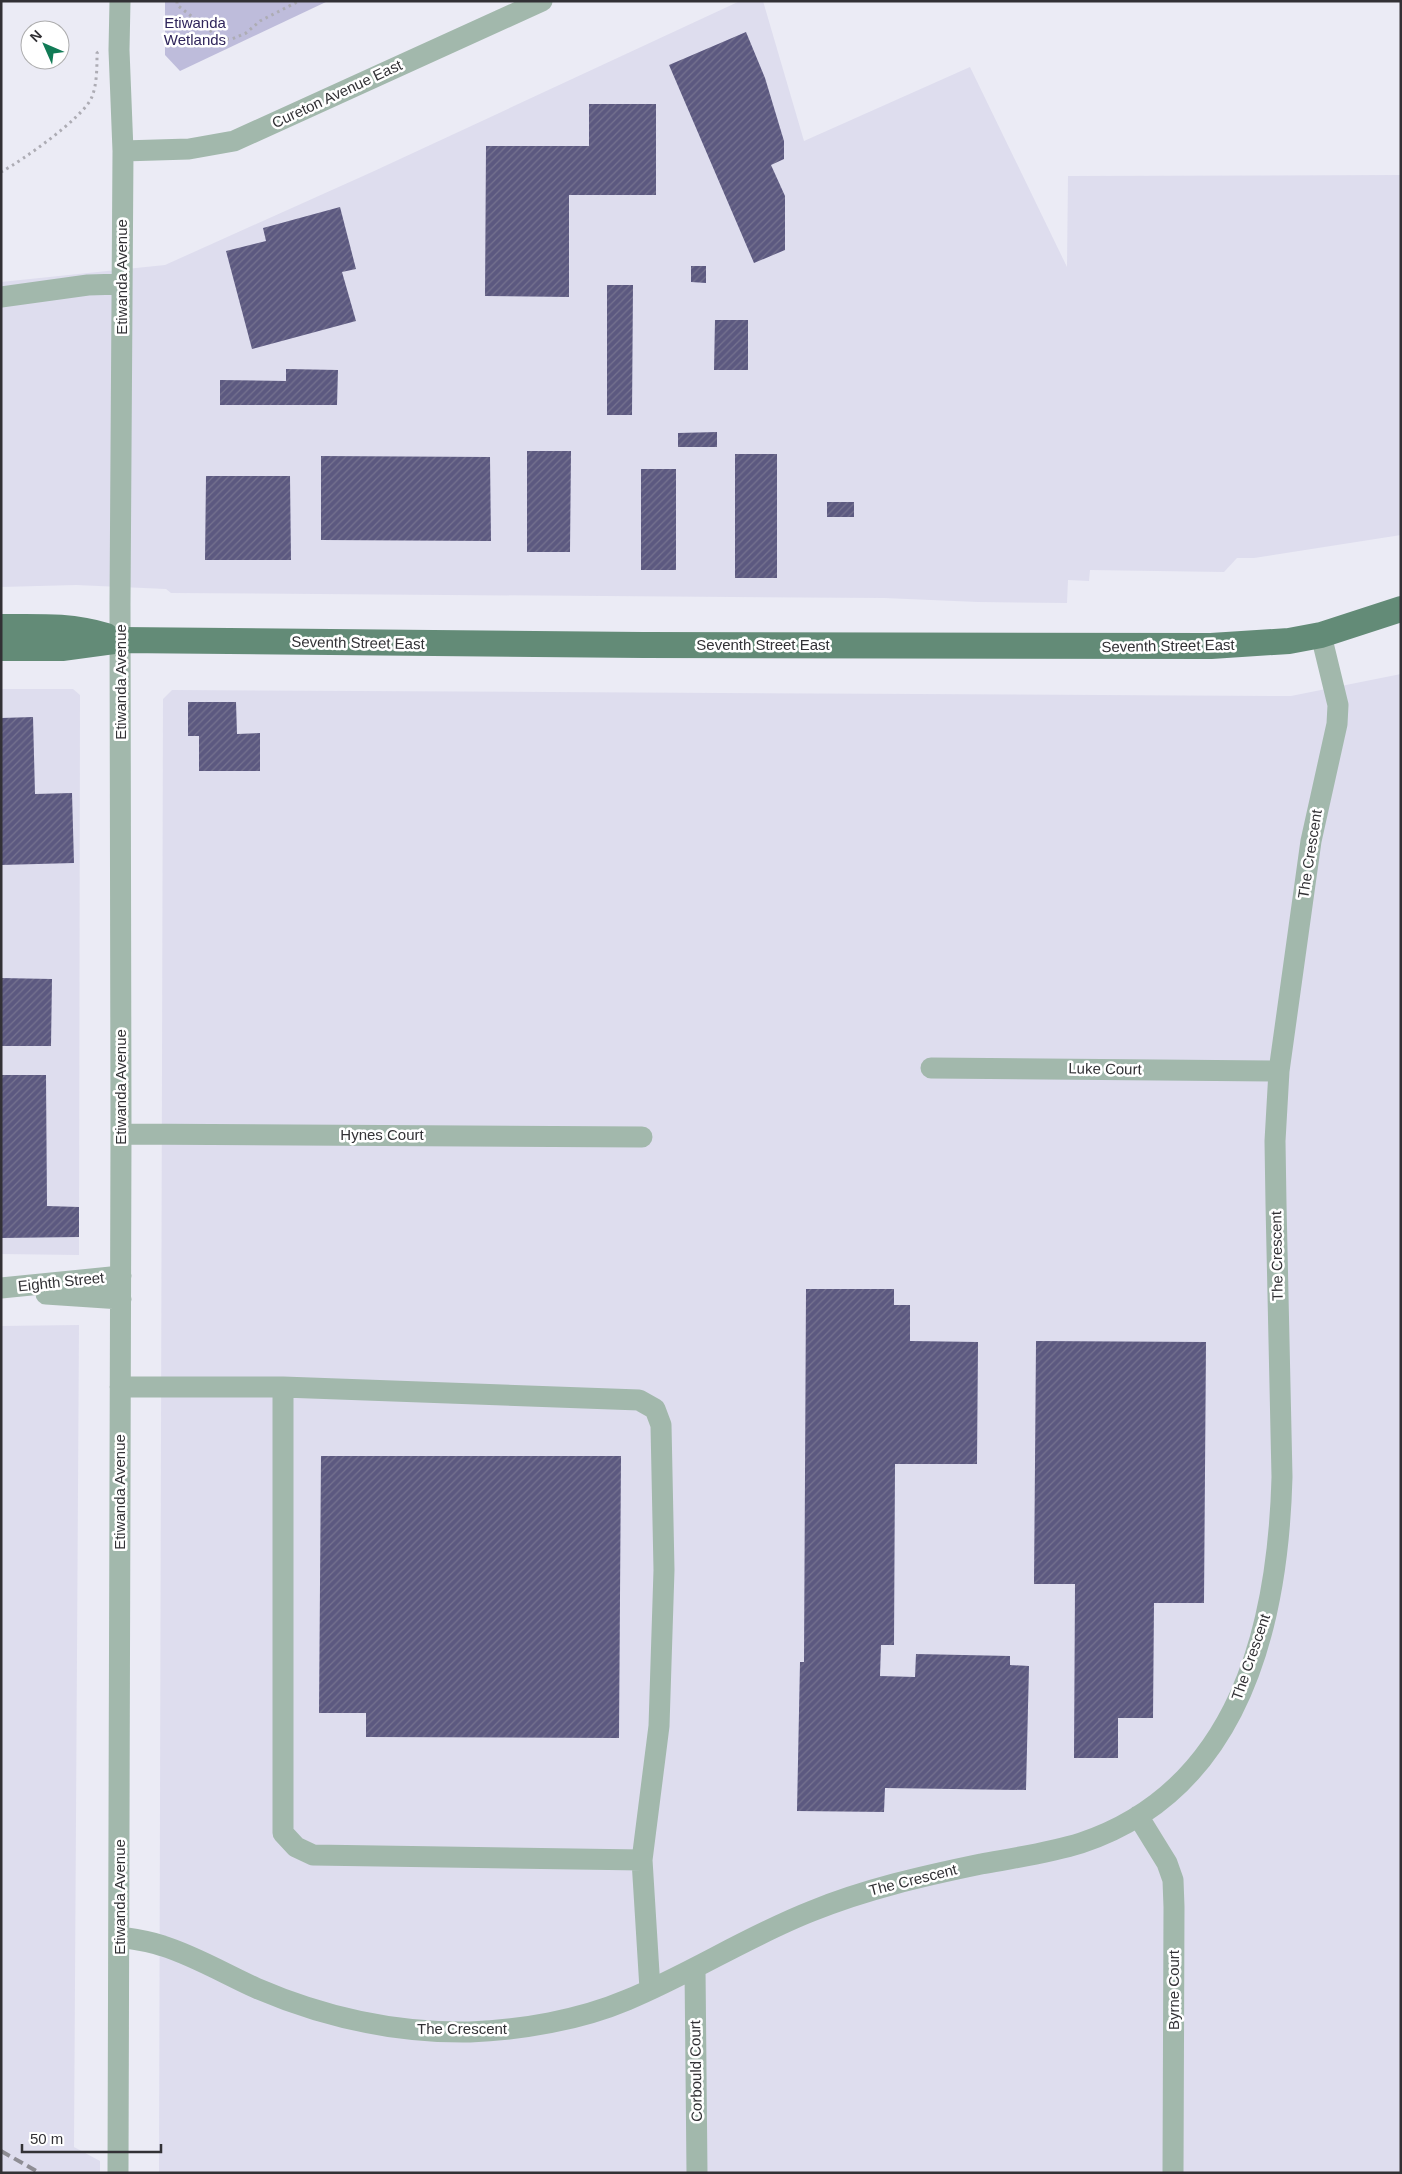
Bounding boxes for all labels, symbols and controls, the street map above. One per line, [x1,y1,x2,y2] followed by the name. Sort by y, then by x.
[164,14,227,48] park label: Etiwanda Wetlands
[20,20,70,70] north arrow
[27,27,45,45] text: N
[269,56,405,131] street label: Cureton Avenue East
[113,219,130,335] street label: Etiwanda Avenue
[112,624,129,740] street label: Etiwanda Avenue
[291,633,426,652] street label: Seventh Street East
[696,636,831,653] street label: Seventh Street East
[1101,636,1236,655] street label: Seventh Street East
[1294,807,1325,900] street label: The Crescent
[112,1029,129,1145] street label: Etiwanda Avenue
[1068,1059,1143,1078] street label: Luke Court
[340,1126,425,1143] street label: Hynes Court
[1267,1210,1286,1301] street label: The Crescent
[17,1268,106,1294] street label: Eighth Street
[111,1434,128,1550] street label: Etiwanda Avenue
[1228,1611,1273,1702] street label: The Crescent
[111,1839,128,1955] street label: Etiwanda Avenue
[867,1860,959,1899] street label: The Crescent
[1165,1949,1182,2030] street label: Byrne Court
[686,2019,705,2122] street label: Corbould Court
[417,2020,508,2037] street label: The Crescent
[22,2122,161,2154] scale bar
[30,2130,63,2147] text: 50 m

